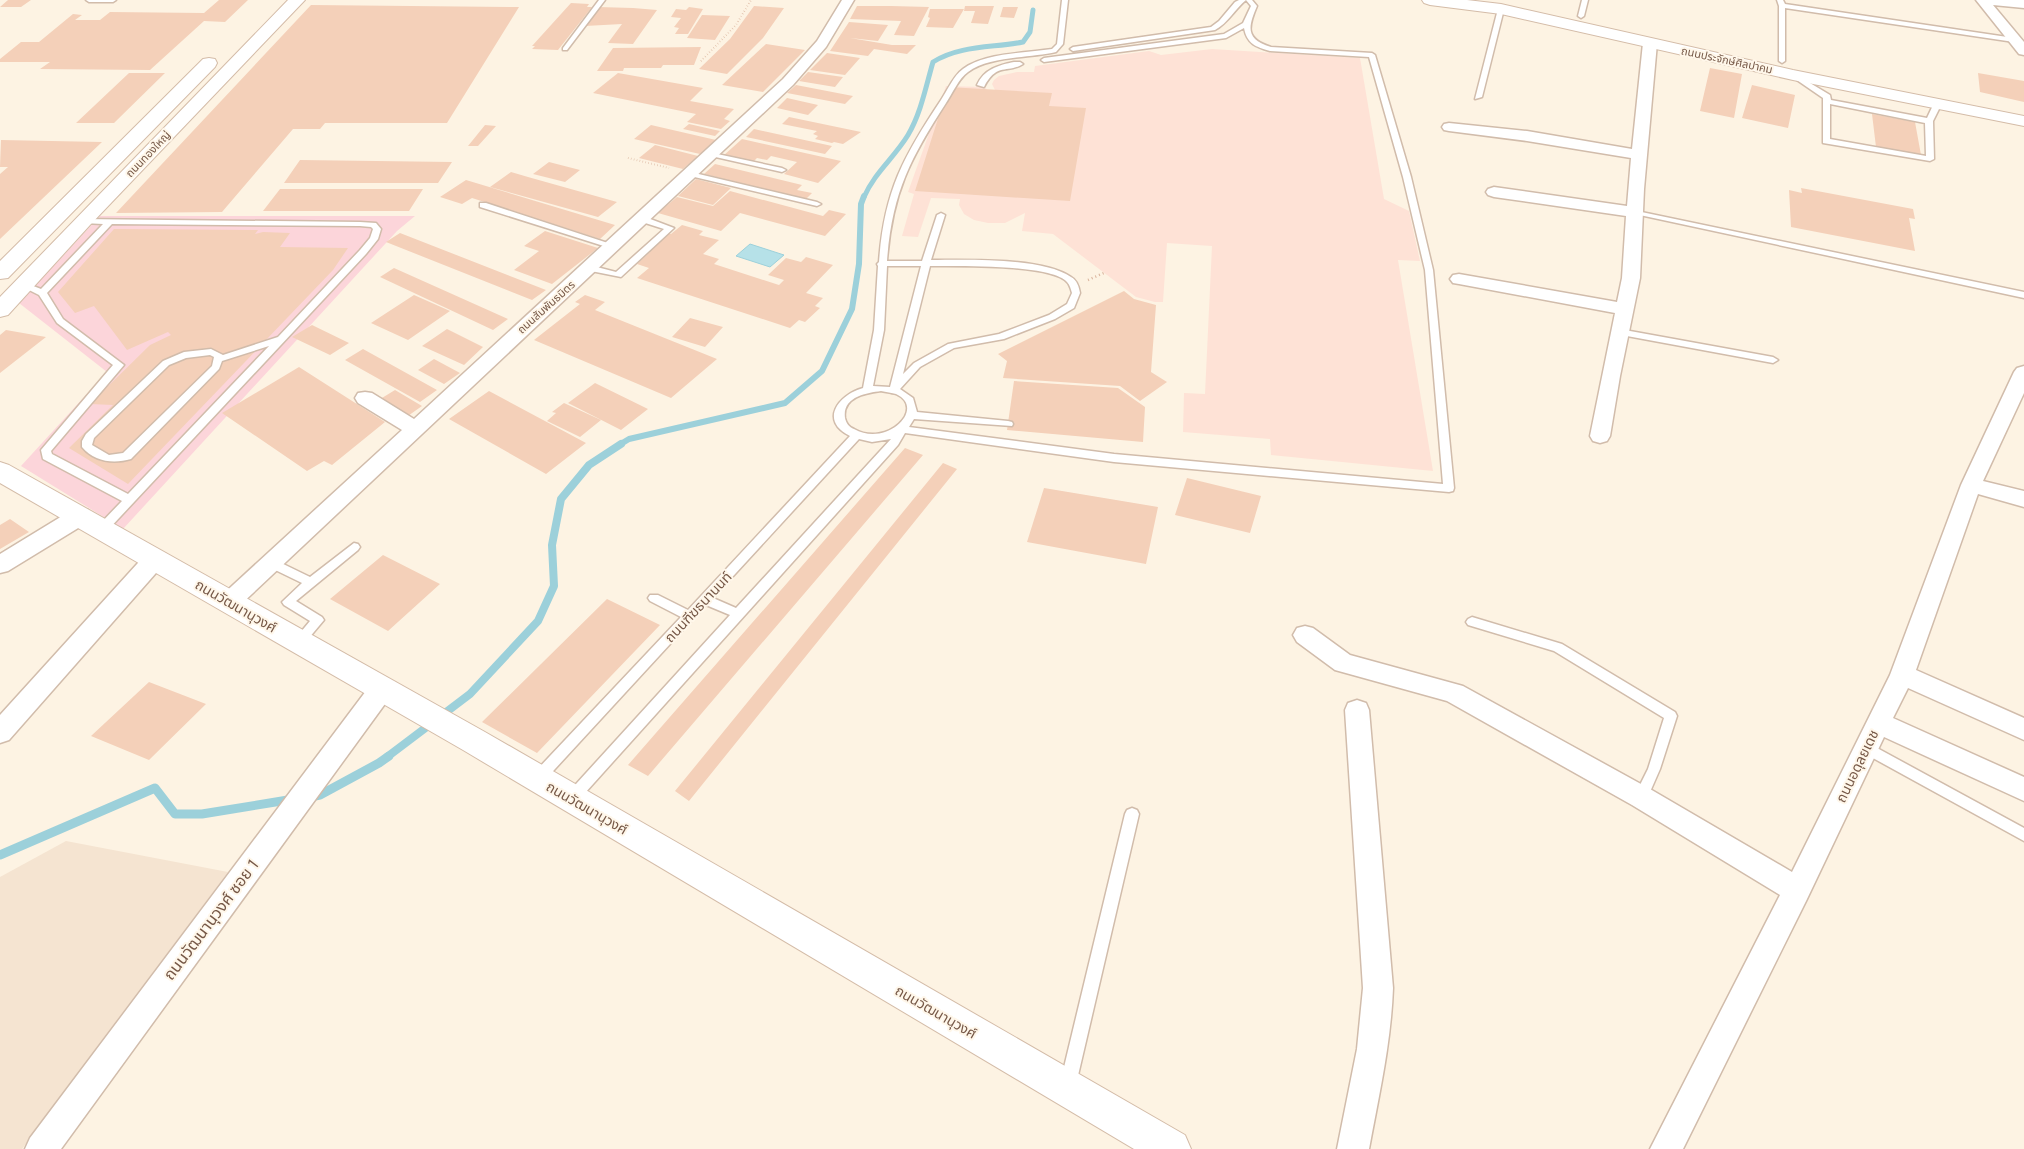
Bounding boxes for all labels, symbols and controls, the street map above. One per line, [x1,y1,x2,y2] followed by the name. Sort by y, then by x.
[1680,44,1774,77] street label: ถนนประจักษ์ศิลปาคม
[123,129,173,180] street label: ถนนทองใหญ่
[515,278,578,337] street label: ถนนสัมพันธมิตร
[661,569,735,645] street label: ถนนฑีฆธนานนท์
[192,576,280,637] street label: ถนนวัฒนานุวงศ์
[1833,727,1882,805] street label: ถนนอดุลยเดช
[543,778,631,839] street label: ถนนวัฒนานุวงศ์
[160,855,263,984] street label: ถนนวัฒนานุวงศ์ ซอย 1
[892,982,980,1043] street label: ถนนวัฒนานุวงศ์

